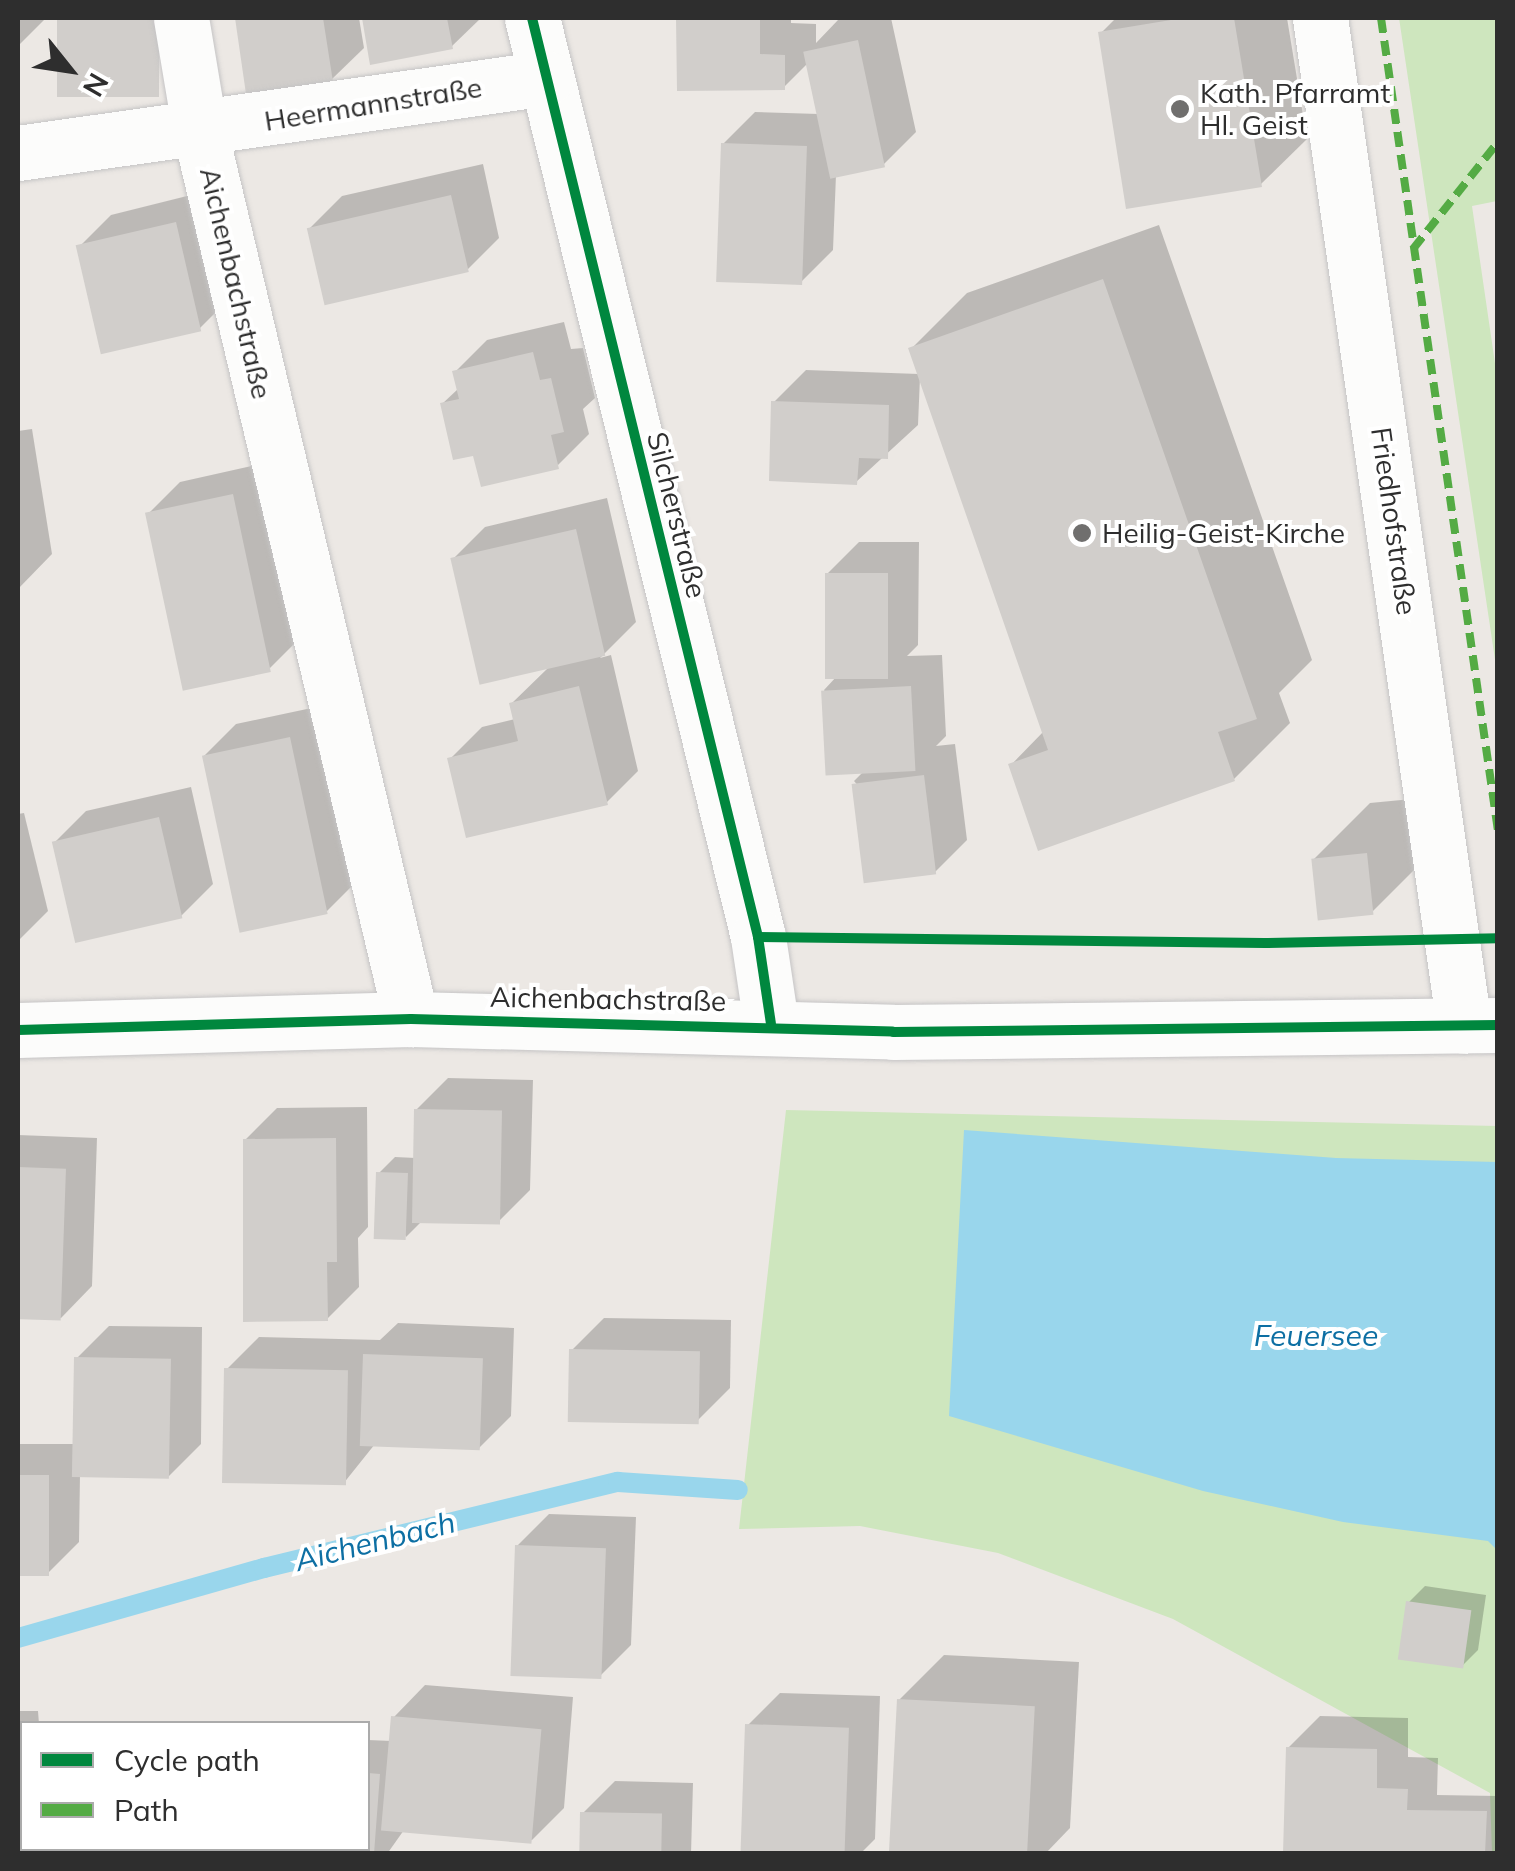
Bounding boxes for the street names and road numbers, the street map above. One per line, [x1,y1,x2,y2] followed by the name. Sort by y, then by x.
[262,70,484,138] street label: Heermannstraße
[193,164,279,402] street label: Aichenbachstraße
[1364,425,1424,617] street label: Friedhofstraße
[640,429,714,601] street label: Silcherstraße
[490,980,726,1018] street label: Aichenbachstraße

